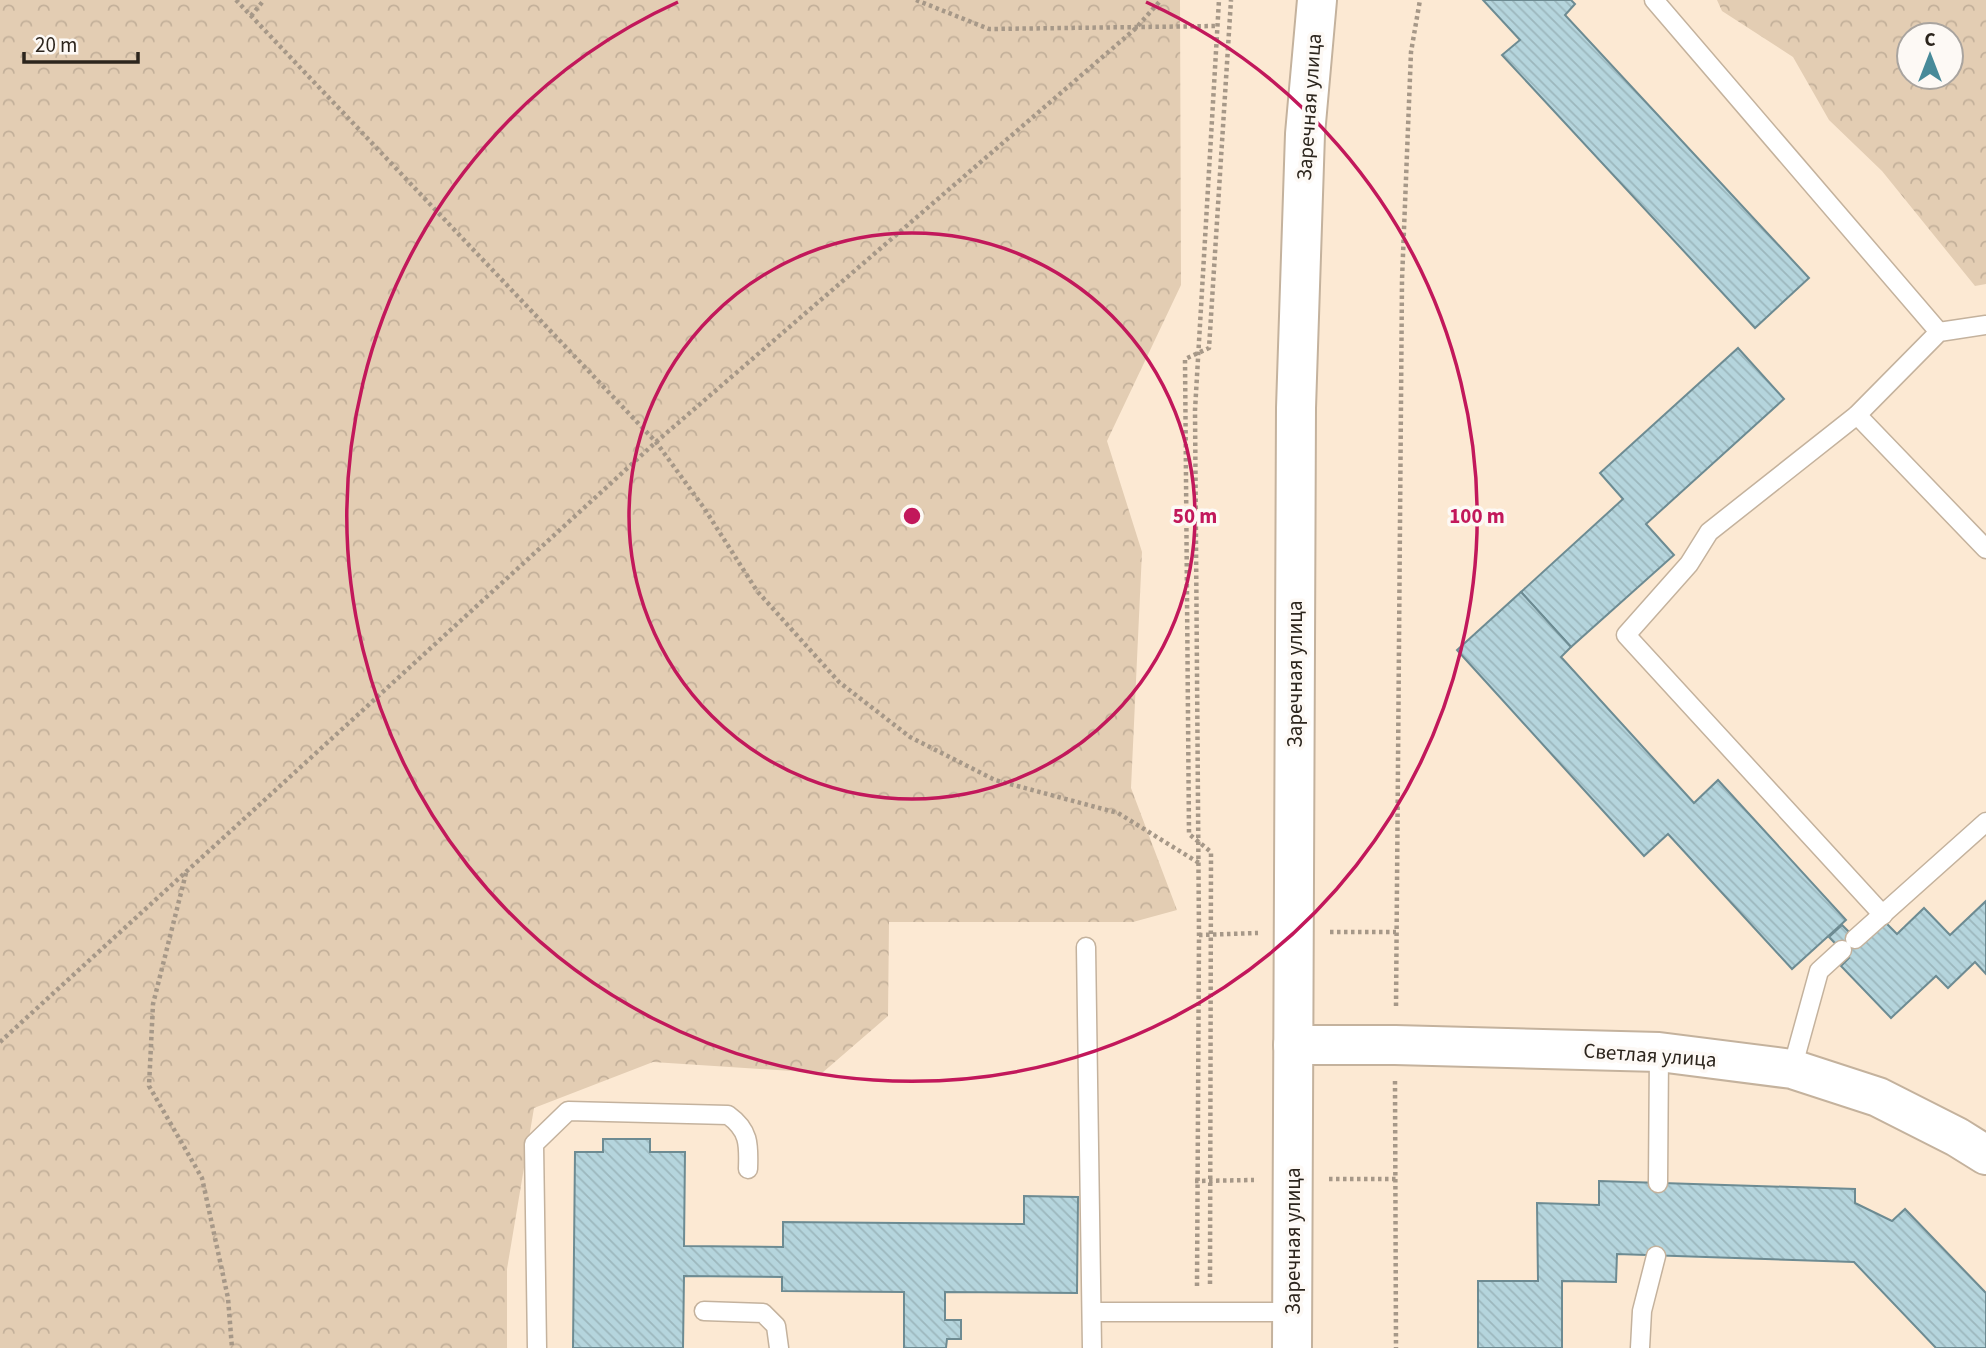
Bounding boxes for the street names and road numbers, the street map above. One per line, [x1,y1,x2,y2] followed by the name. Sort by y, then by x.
[1289,32,1329,182] street label: Заречная улица
[1280,600,1310,748] street label: Заречная улица
[1582,1035,1718,1075] street label: Светлая улица
[1278,1167,1308,1315] street label: Заречная улица

